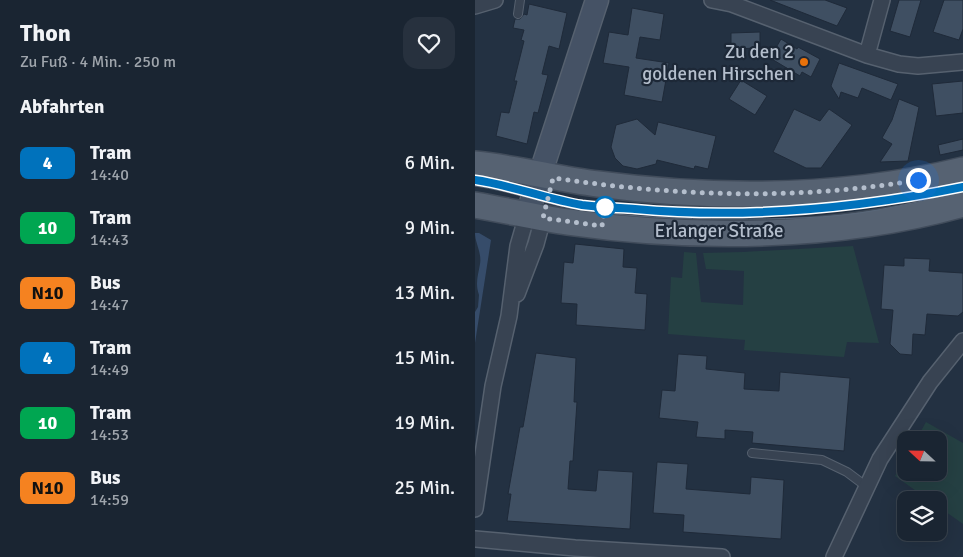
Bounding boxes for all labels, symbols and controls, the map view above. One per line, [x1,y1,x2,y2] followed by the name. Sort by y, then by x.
[403,17,455,69] button: heart
[20,18,71,48] text: Thon
[642,40,794,86] place label: Zu den 2 goldenen Hirschen
[20,52,176,72] text: Zu Fuß · 4 Min. · 250 m
[798,56,810,68] marker: Zu den 2 goldenen Hirschen
[20,95,104,119] text: Abfahrten
[90,141,131,165] text: Tram
[405,151,455,175] text: 6 Min.
[43,152,52,174] text: 4
[90,165,129,185] text: 14:40
[906,168,931,193] your location
[594,196,616,218] unlabelled marker
[90,206,131,230] text: Tram
[405,216,455,240] text: 9 Min.
[38,217,57,239] text: 10
[654,219,784,243] street label: Erlanger Straße
[90,230,129,250] text: 14:43
[90,271,121,295] text: Bus
[394,281,455,305] text: 13 Min.
[32,282,63,304] text: N10
[90,295,129,315] text: 14:47
[90,336,131,360] text: Tram
[394,346,455,370] text: 15 Min.
[43,347,52,369] text: 4
[90,360,129,380] text: 14:49
[90,401,131,425] text: Tram
[394,411,455,435] text: 19 Min.
[38,412,57,434] text: 10
[90,425,129,445] text: 14:53
[897,431,947,481] north arrow
[897,431,947,541] map controls
[90,466,121,490] text: Bus
[394,476,455,500] text: 25 Min.
[32,477,63,499] text: N10
[90,490,129,510] text: 14:59
[897,491,947,541] button: layers

